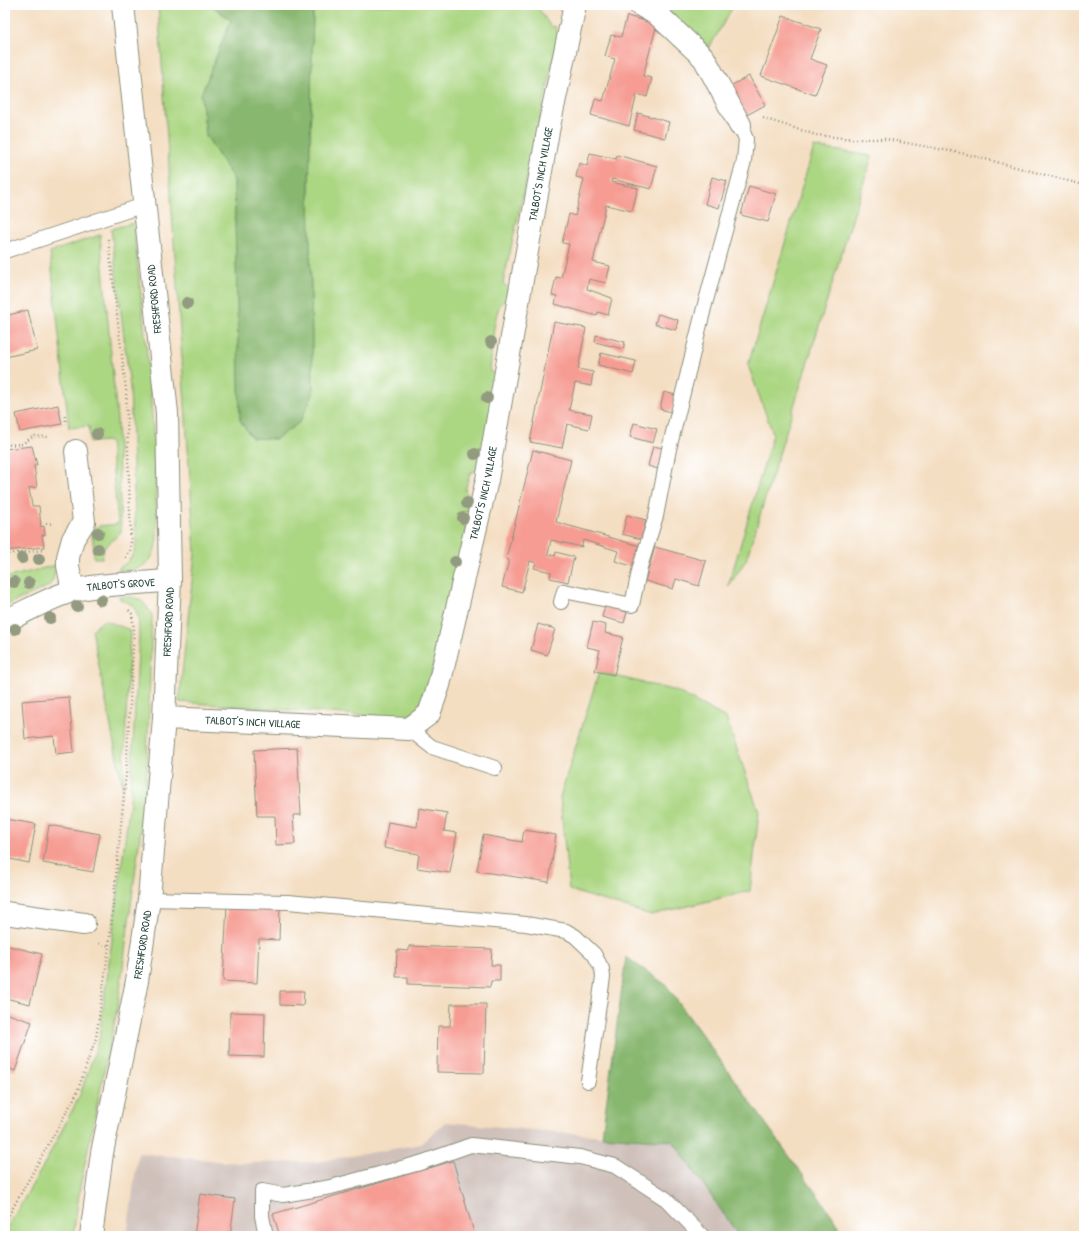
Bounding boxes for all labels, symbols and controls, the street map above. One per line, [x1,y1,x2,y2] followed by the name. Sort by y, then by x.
[525,125,556,222] street label: TALBOT'S INCH VILLAGE
[143,263,165,335] street label: FRESHFORD ROAD
[466,445,500,541] street label: TALBOT'S INCH VILLAGE
[86,575,156,595] street label: TALBOT'S GROVE
[160,586,177,658] street label: FRESHFORD ROAD
[205,713,301,731] street label: TALBOT'S INCH VILLAGE
[130,909,154,981] street label: FRESHFORD ROAD

